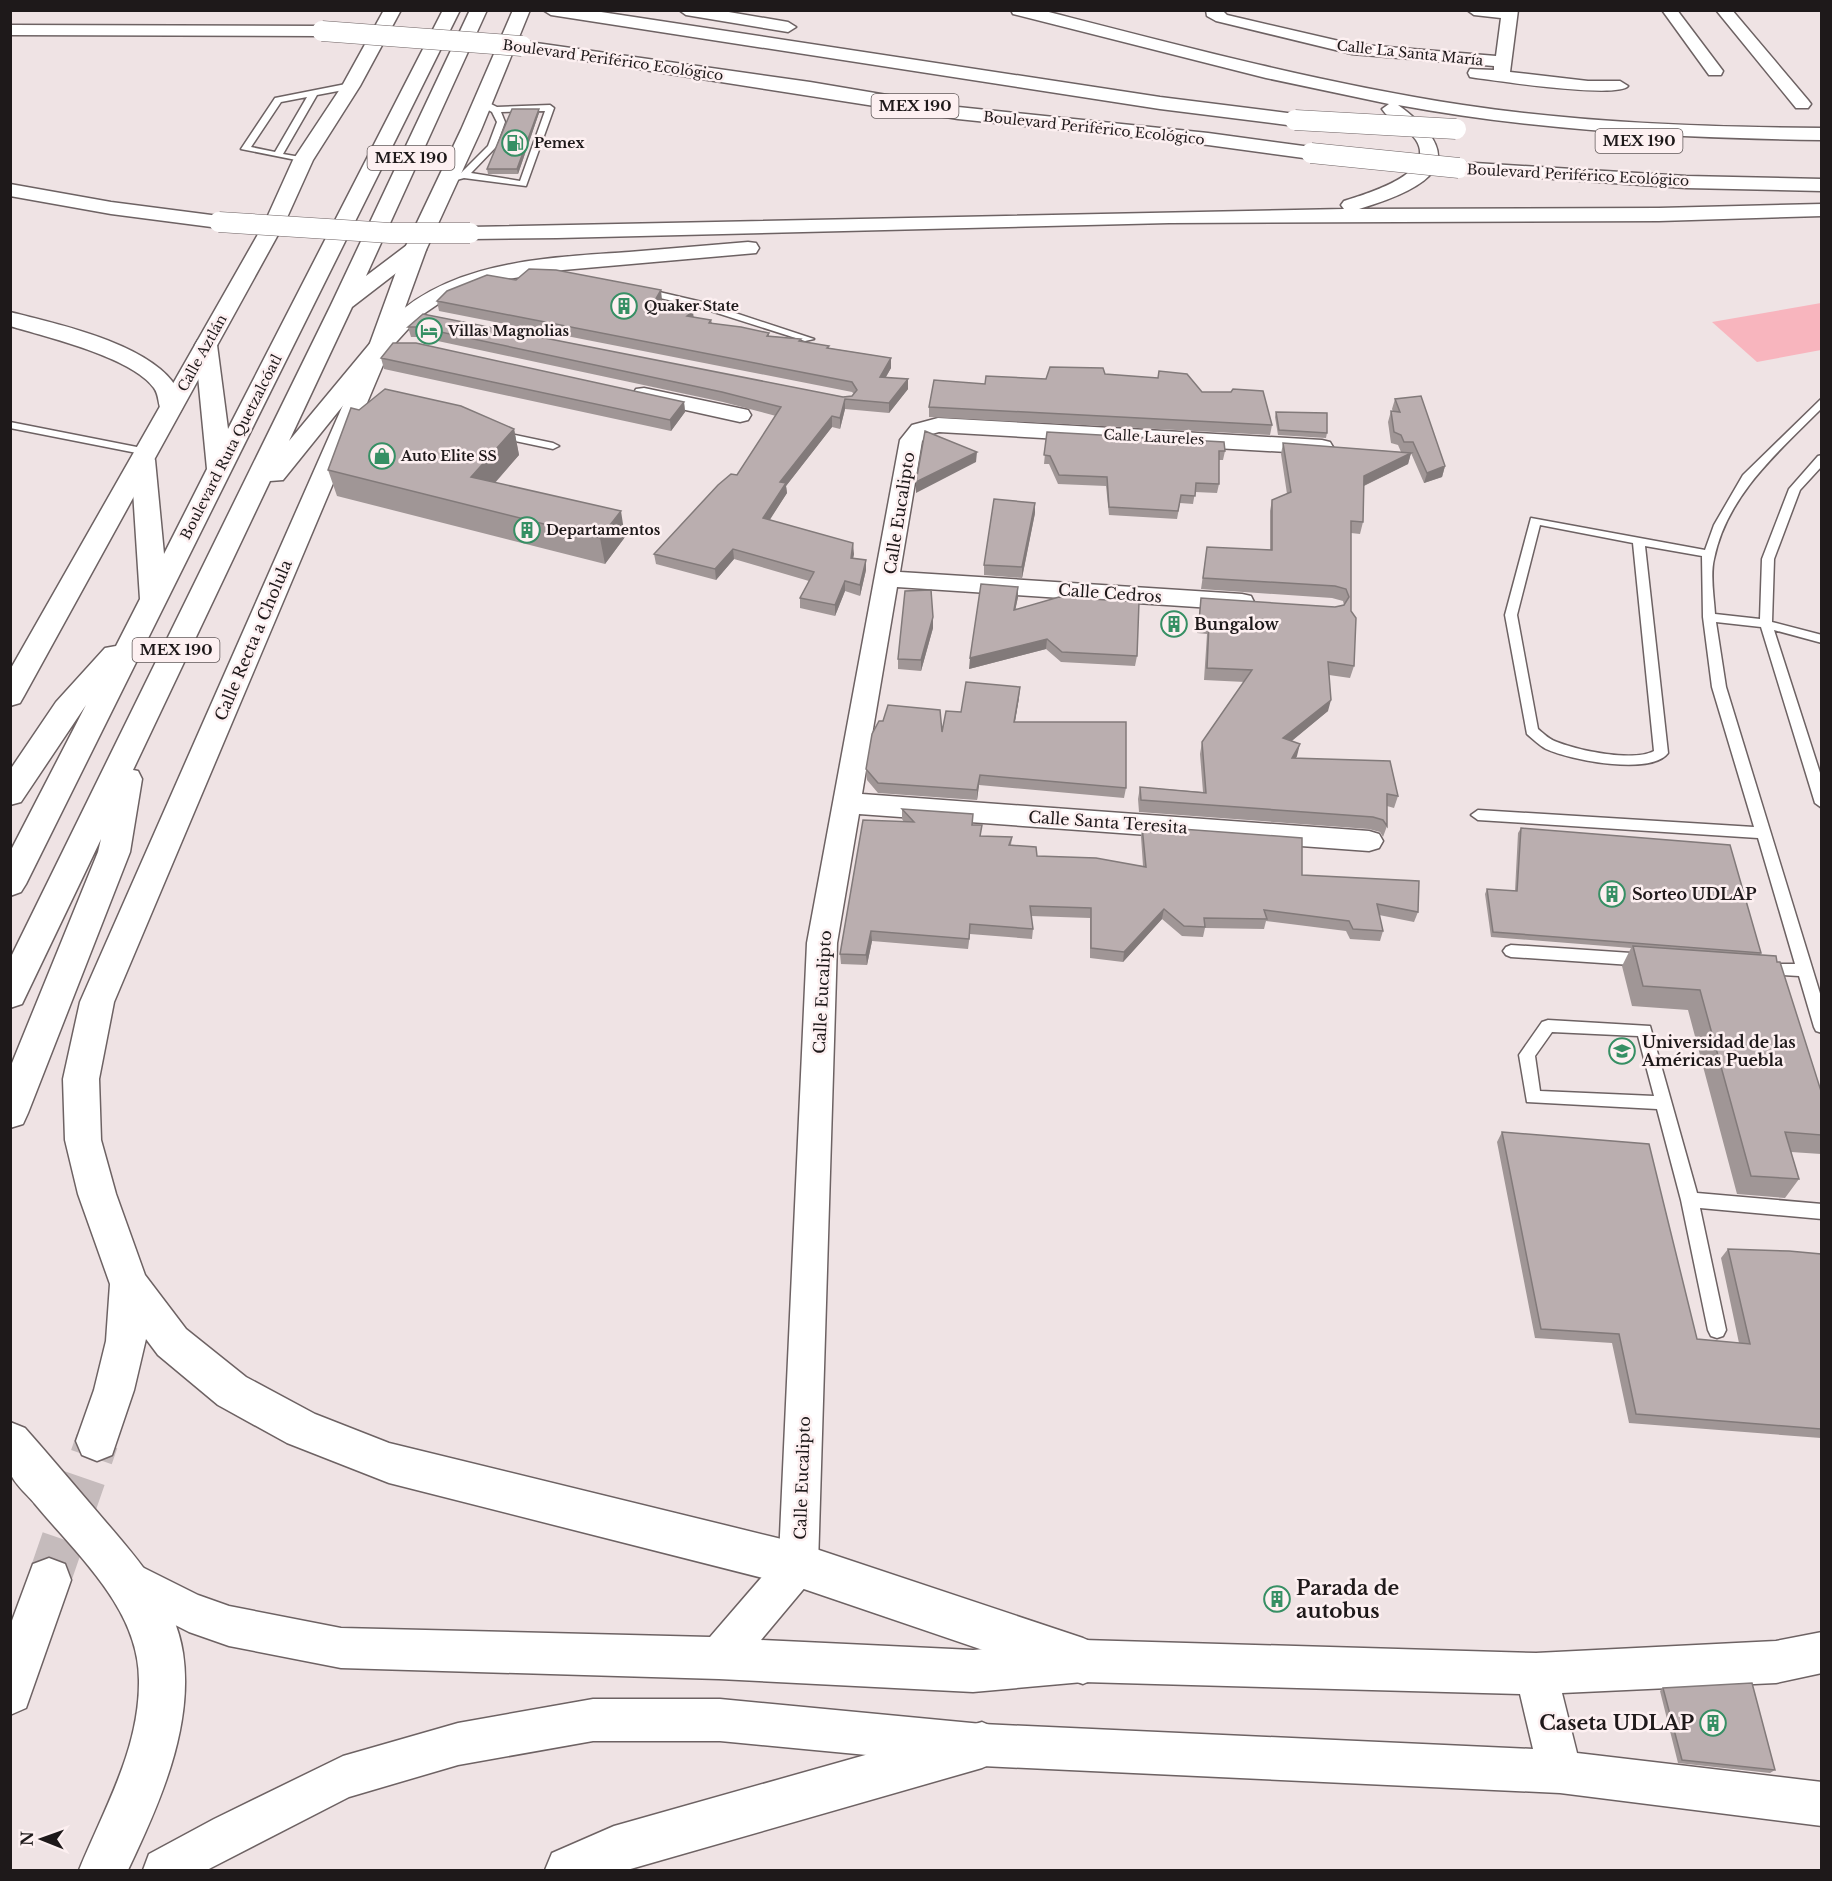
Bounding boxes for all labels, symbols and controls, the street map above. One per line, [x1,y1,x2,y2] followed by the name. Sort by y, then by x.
[502,36,724,84] street label: Boulevard Periférico Ecológico
[1336,36,1485,70] street label: Calle La Santa María
[872,94,958,118] road number: MEX 190
[982,107,1206,149] street label: Boulevard Periférico Ecológico
[500,128,530,158] fuel station icon: Pemex
[1596,129,1682,153] road number: MEX 190
[534,134,585,152] place label: Pemex
[368,146,454,170] road number: MEX 190
[1466,160,1690,190] street label: Boulevard Periférico Ecológico
[609,291,639,321] building icon: Quaker State
[644,297,739,315] place label: Quaker State
[173,311,231,395] street label: Calle Aztlán
[414,316,444,346] hotel icon: Villas Magnolias
[447,322,569,340] place label: Villas Magnolias
[176,351,286,543] street label: Boulevard Ruta Quetzalcóatl
[1103,425,1205,449] street label: Calle Laureles
[367,441,397,471] shop icon: Auto Elite SS
[400,447,497,465] place label: Auto Elite SS
[879,450,919,576] street label: Calle Eucalipto
[512,515,542,545] building icon: Departamentos
[546,521,661,539] place label: Departamentos
[210,556,296,724] street label: Calle Recta a Cholula
[1058,579,1162,607] street label: Calle Cedros
[1159,609,1189,639] building icon: Bungalow
[1194,614,1279,634] place label: Bungalow
[132,638,219,662] road number: MEX 190
[1028,806,1188,838] street label: Calle Santa Teresita
[1597,879,1627,909] building icon: Sorteo UDLAP
[1632,884,1757,904] place label: Sorteo UDLAP
[809,930,835,1054] street label: Calle Eucalipto
[1641,1032,1796,1070] place label: Universidad de las Américas Puebla
[1607,1036,1637,1066] school or university icon: Universidad de las Américas Puebla
[790,1416,814,1540] street label: Calle Eucalipto
[1296,1576,1399,1623] place label: Parada de autobus
[1262,1584,1292,1614] building icon: Parada de autobus
[1698,1708,1728,1738] building icon: Caseta UDLAP
[1539,1711,1694,1735] place label: Caseta UDLAP
[12,1809,72,1869] north arrow
[17,1831,37,1846] text: N

